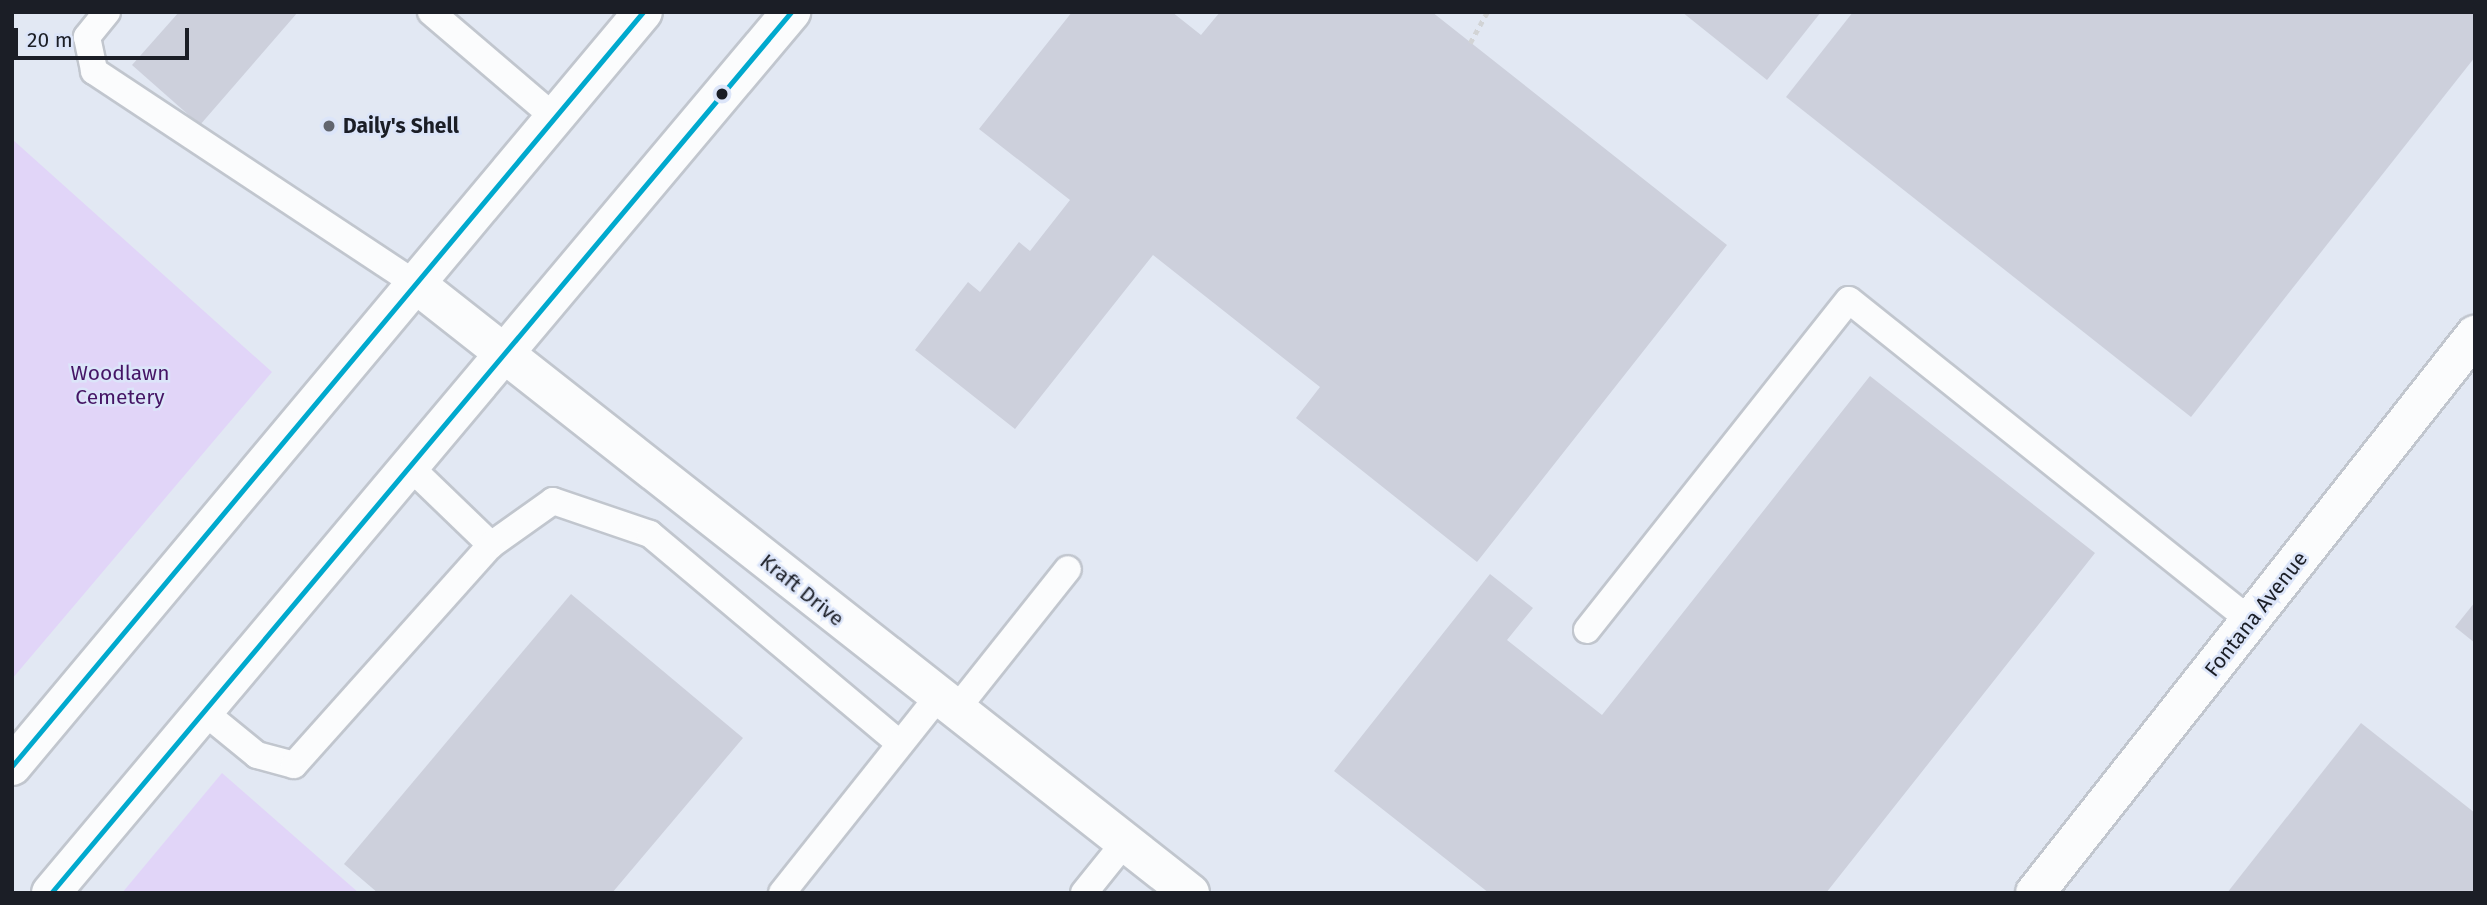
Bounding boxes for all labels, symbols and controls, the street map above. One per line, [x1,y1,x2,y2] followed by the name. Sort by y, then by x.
[18,14,192,58] scale bar
[27,27,73,53] text: 20 m
[715,87,729,101] unlabelled marker
[343,113,459,139] place label: Daily's Shell
[321,118,337,134] marker: Daily's Shell
[71,360,169,410] park label: Woodlawn Cemetery
[2199,546,2313,682] street label: Fontana Avenue
[755,549,849,631] street label: Kraft Drive

